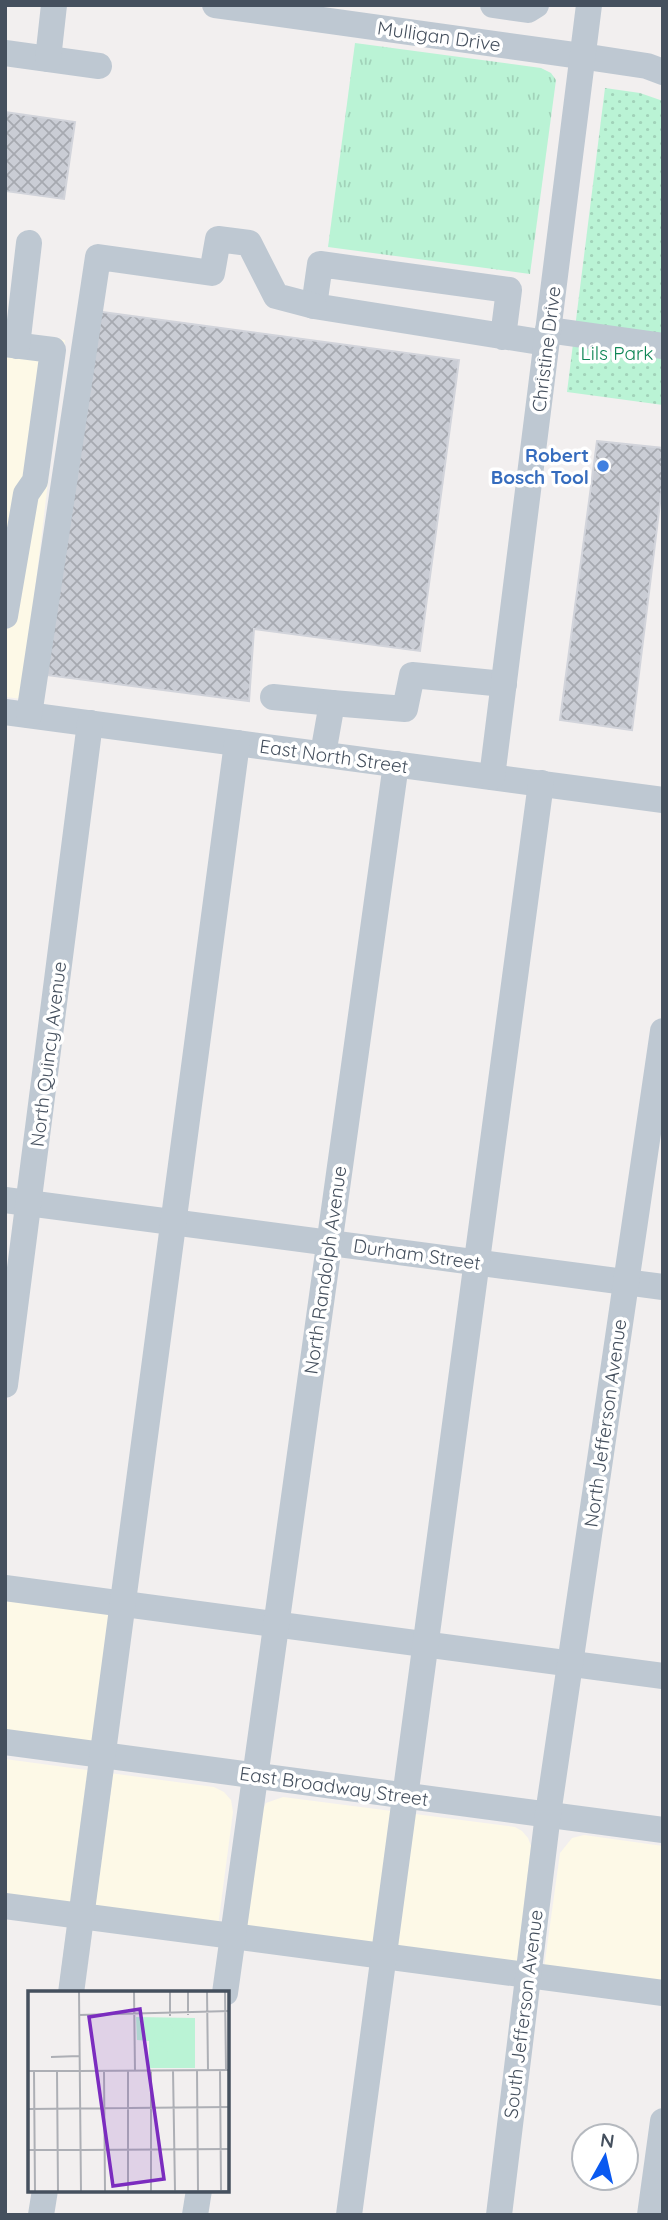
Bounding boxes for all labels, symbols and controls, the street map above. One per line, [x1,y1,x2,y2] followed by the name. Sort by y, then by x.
[376,15,502,57] street label: Mulligan Drive
[526,285,566,413] street label: Christine Drive
[581,341,653,365] park label: Lils Park
[491,443,589,489] place label: Robert Bosch Tool
[595,458,611,474] marker: Robert Bosch Tool
[258,734,410,778] street label: East North Street
[25,960,71,1148] street label: North Quincy Avenue
[298,1164,352,1376] street label: North Randolph Avenue
[352,1233,482,1275] street label: Durham Street
[579,1317,631,1529] street label: North Jefferson Avenue
[238,1761,430,1811] street label: East Broadway Street
[498,1908,548,2120] street label: South Jefferson Avenue
[28,1991,229,2192] inset map
[570,2122,640,2192] north arrow
[599,2127,616,2153] text: N

